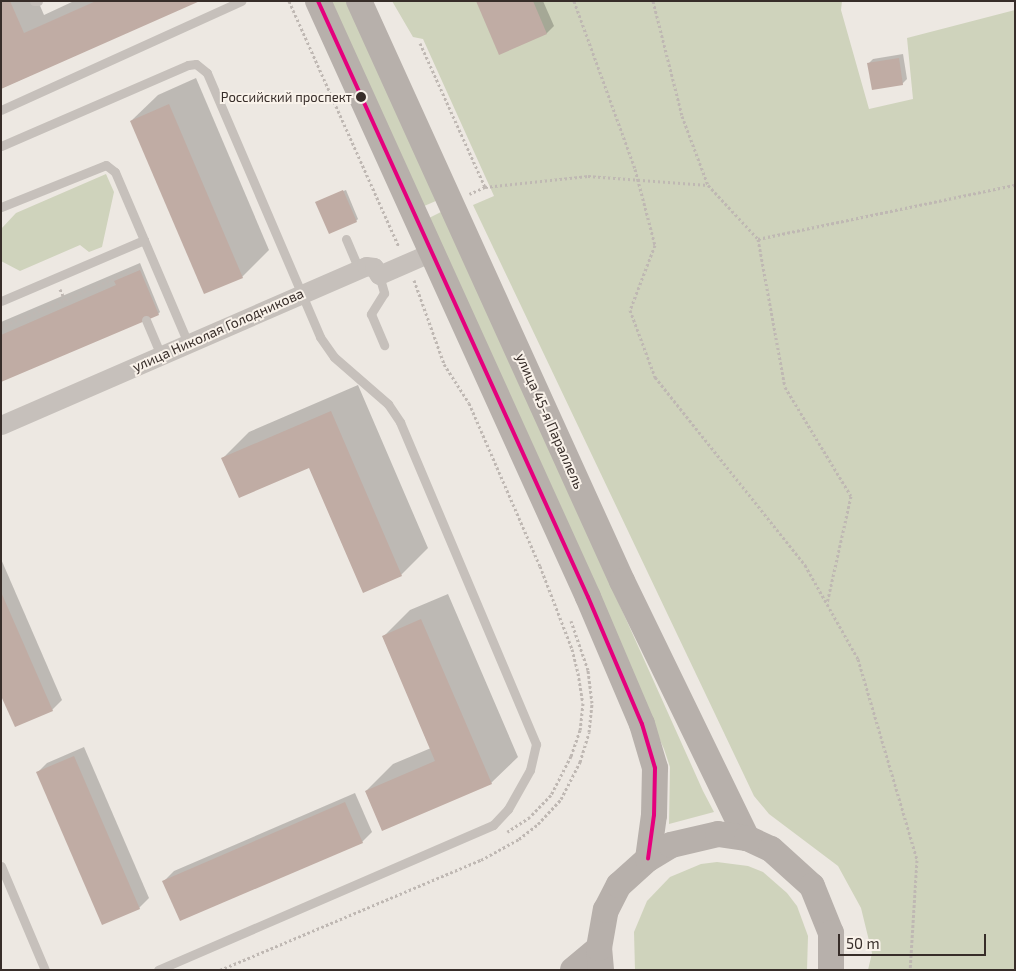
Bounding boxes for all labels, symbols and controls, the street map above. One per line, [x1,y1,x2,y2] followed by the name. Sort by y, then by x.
[221,89,352,105] place label: Российский проспект
[356,92,366,102] marker: Российский проспект
[130,285,306,375] street label: улица Николая Голодникова
[512,351,588,491] street label: улица 45-я Параллель
[841,924,988,956] scale bar
[846,934,880,952] text: 50 m

